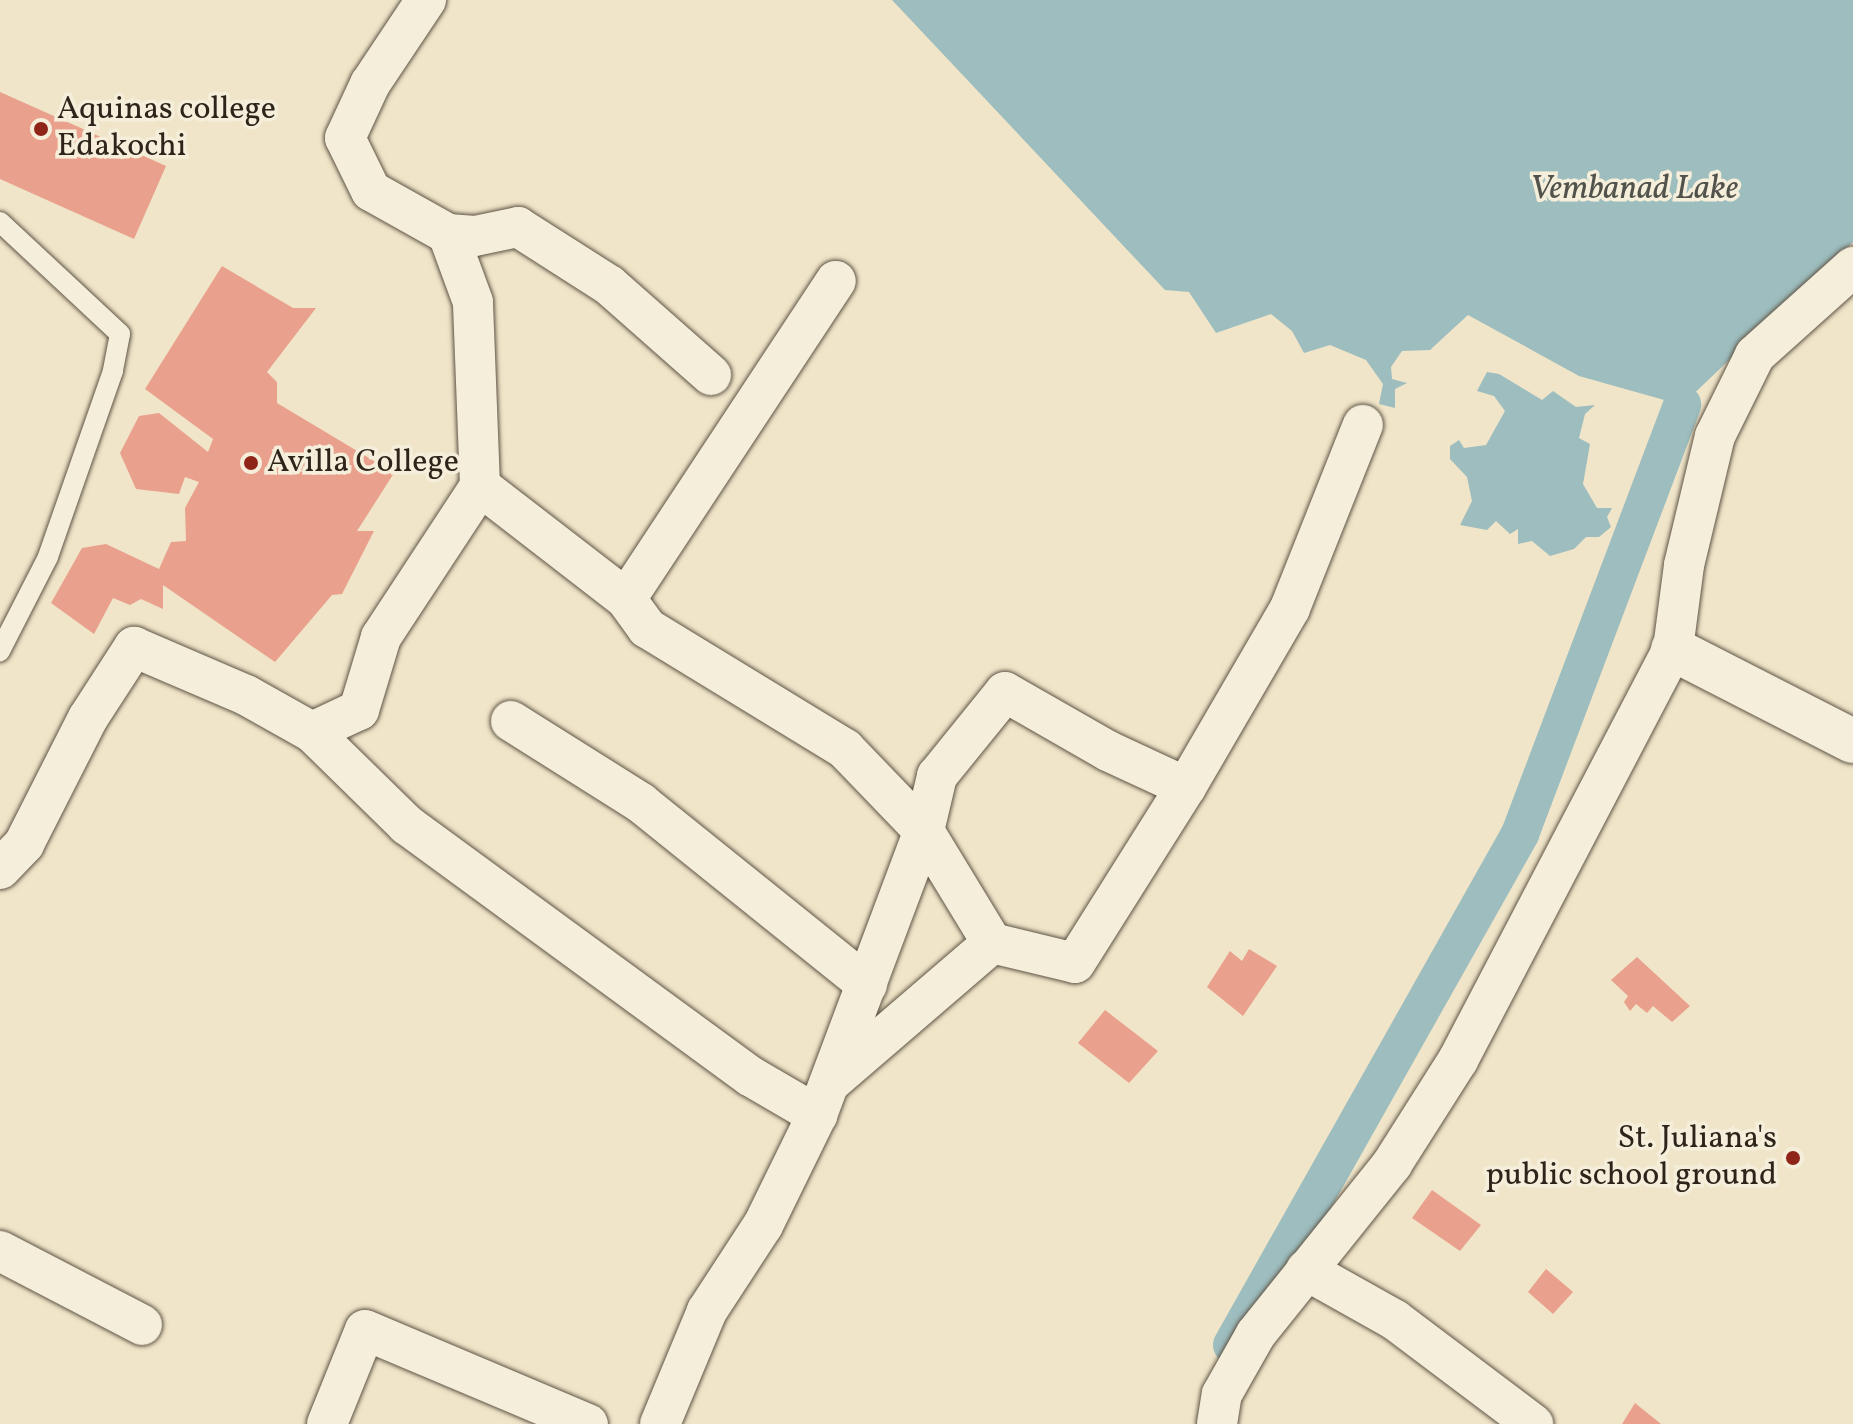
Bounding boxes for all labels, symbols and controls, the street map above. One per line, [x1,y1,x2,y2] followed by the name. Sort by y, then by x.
[57,92,276,167] place label: Aquinas college Edakochi
[32,120,50,138] marker: Aquinas college Edakochi
[1530,170,1738,210] water label: Vembanad Lake
[267,444,459,482] place label: Avilla College
[242,454,260,472] marker: Avilla College
[1486,1121,1777,1196] place label: St. Juliana's public school ground
[1784,1149,1802,1167] marker: St. Juliana's public school ground

